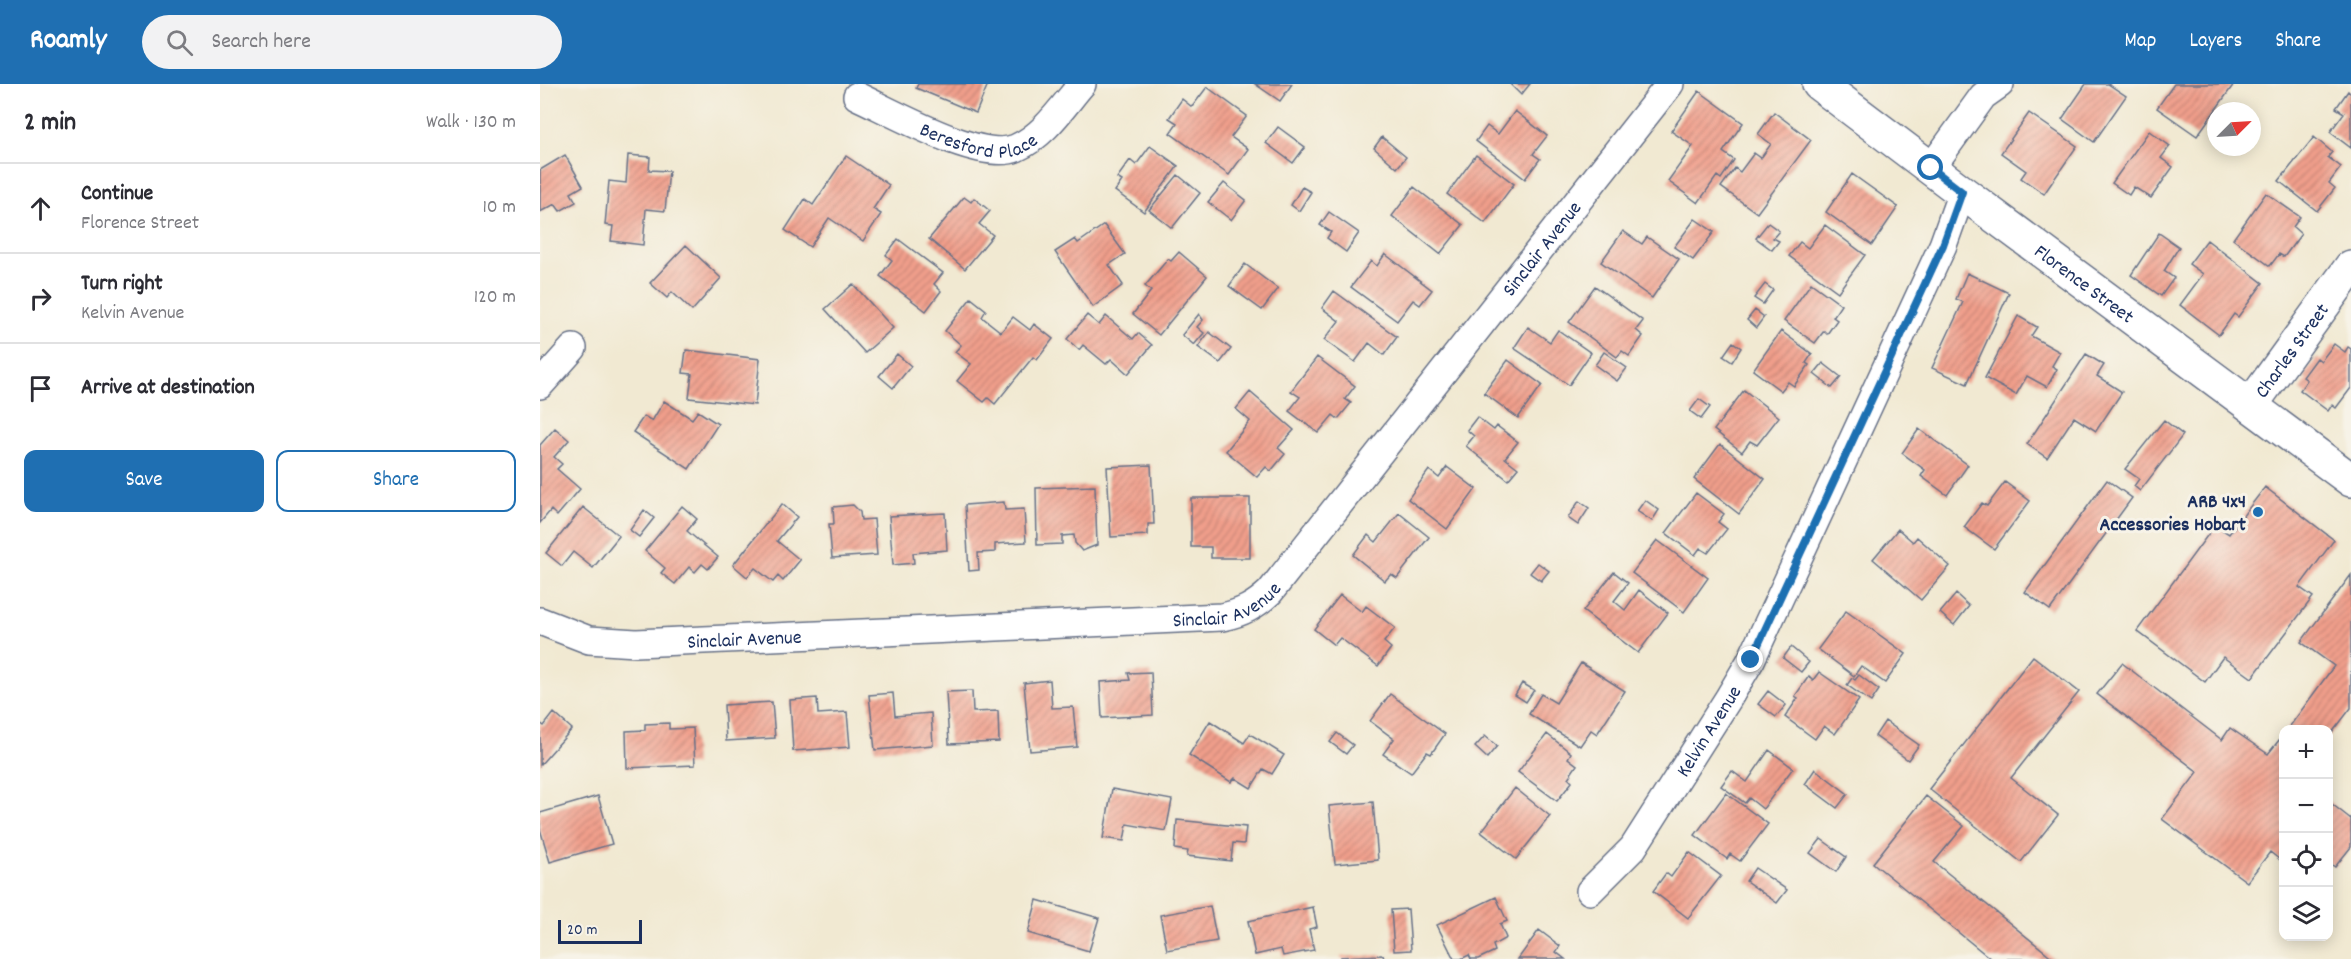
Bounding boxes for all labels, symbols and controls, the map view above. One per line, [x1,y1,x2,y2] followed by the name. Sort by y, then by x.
[142,15,562,69] search box
[30,22,106,62] text: Roamly
[163,26,196,59] icon: search
[211,27,311,58] text: Search here
[2125,27,2156,57] text: Map
[2189,27,2242,57] text: Layers
[2275,27,2321,57] text: Share
[2207,102,2261,156] north arrow
[24,105,76,142] text: 2 min
[426,109,516,137] text: Walk · 130 m
[915,117,1045,168] street label: Beresford Place
[1917,154,1943,180] route start
[81,179,153,210] text: Continue
[24,192,57,225] icon: ahead
[482,194,516,222] text: 10 m
[1497,196,1590,303] street label: Sinclair Avenue
[81,210,199,238] text: Florence Street
[2027,239,2139,332] street label: Florence Street
[81,269,163,300] text: Turn right
[24,282,57,315] icon: right
[474,284,516,312] text: 120 m
[2249,298,2337,405] street label: Charles Street
[81,300,184,328] text: Kelvin Avenue
[24,372,57,405] icon: arrive
[81,373,255,404] text: Arrive at destination
[24,450,264,512] button: Save
[276,450,516,512] button: Share
[2100,489,2247,540] place label: ARB 4x4 Accessories Hobart
[2251,505,2265,519] marker: ARB 4x4 Accessories Hobart
[1172,577,1290,636] street label: Sinclair Avenue
[687,625,802,658] street label: Sinclair Avenue
[1737,646,1763,672] route end
[1671,681,1750,783] street label: Kelvin Avenue
[2279,725,2333,941] map controls
[2279,725,2333,779] button: +
[2279,779,2333,833] button: −
[2279,833,2333,887] button: locate
[2279,887,2333,941] button: layers
[558,917,642,944] scale bar
[567,919,597,942] text: 20 m

